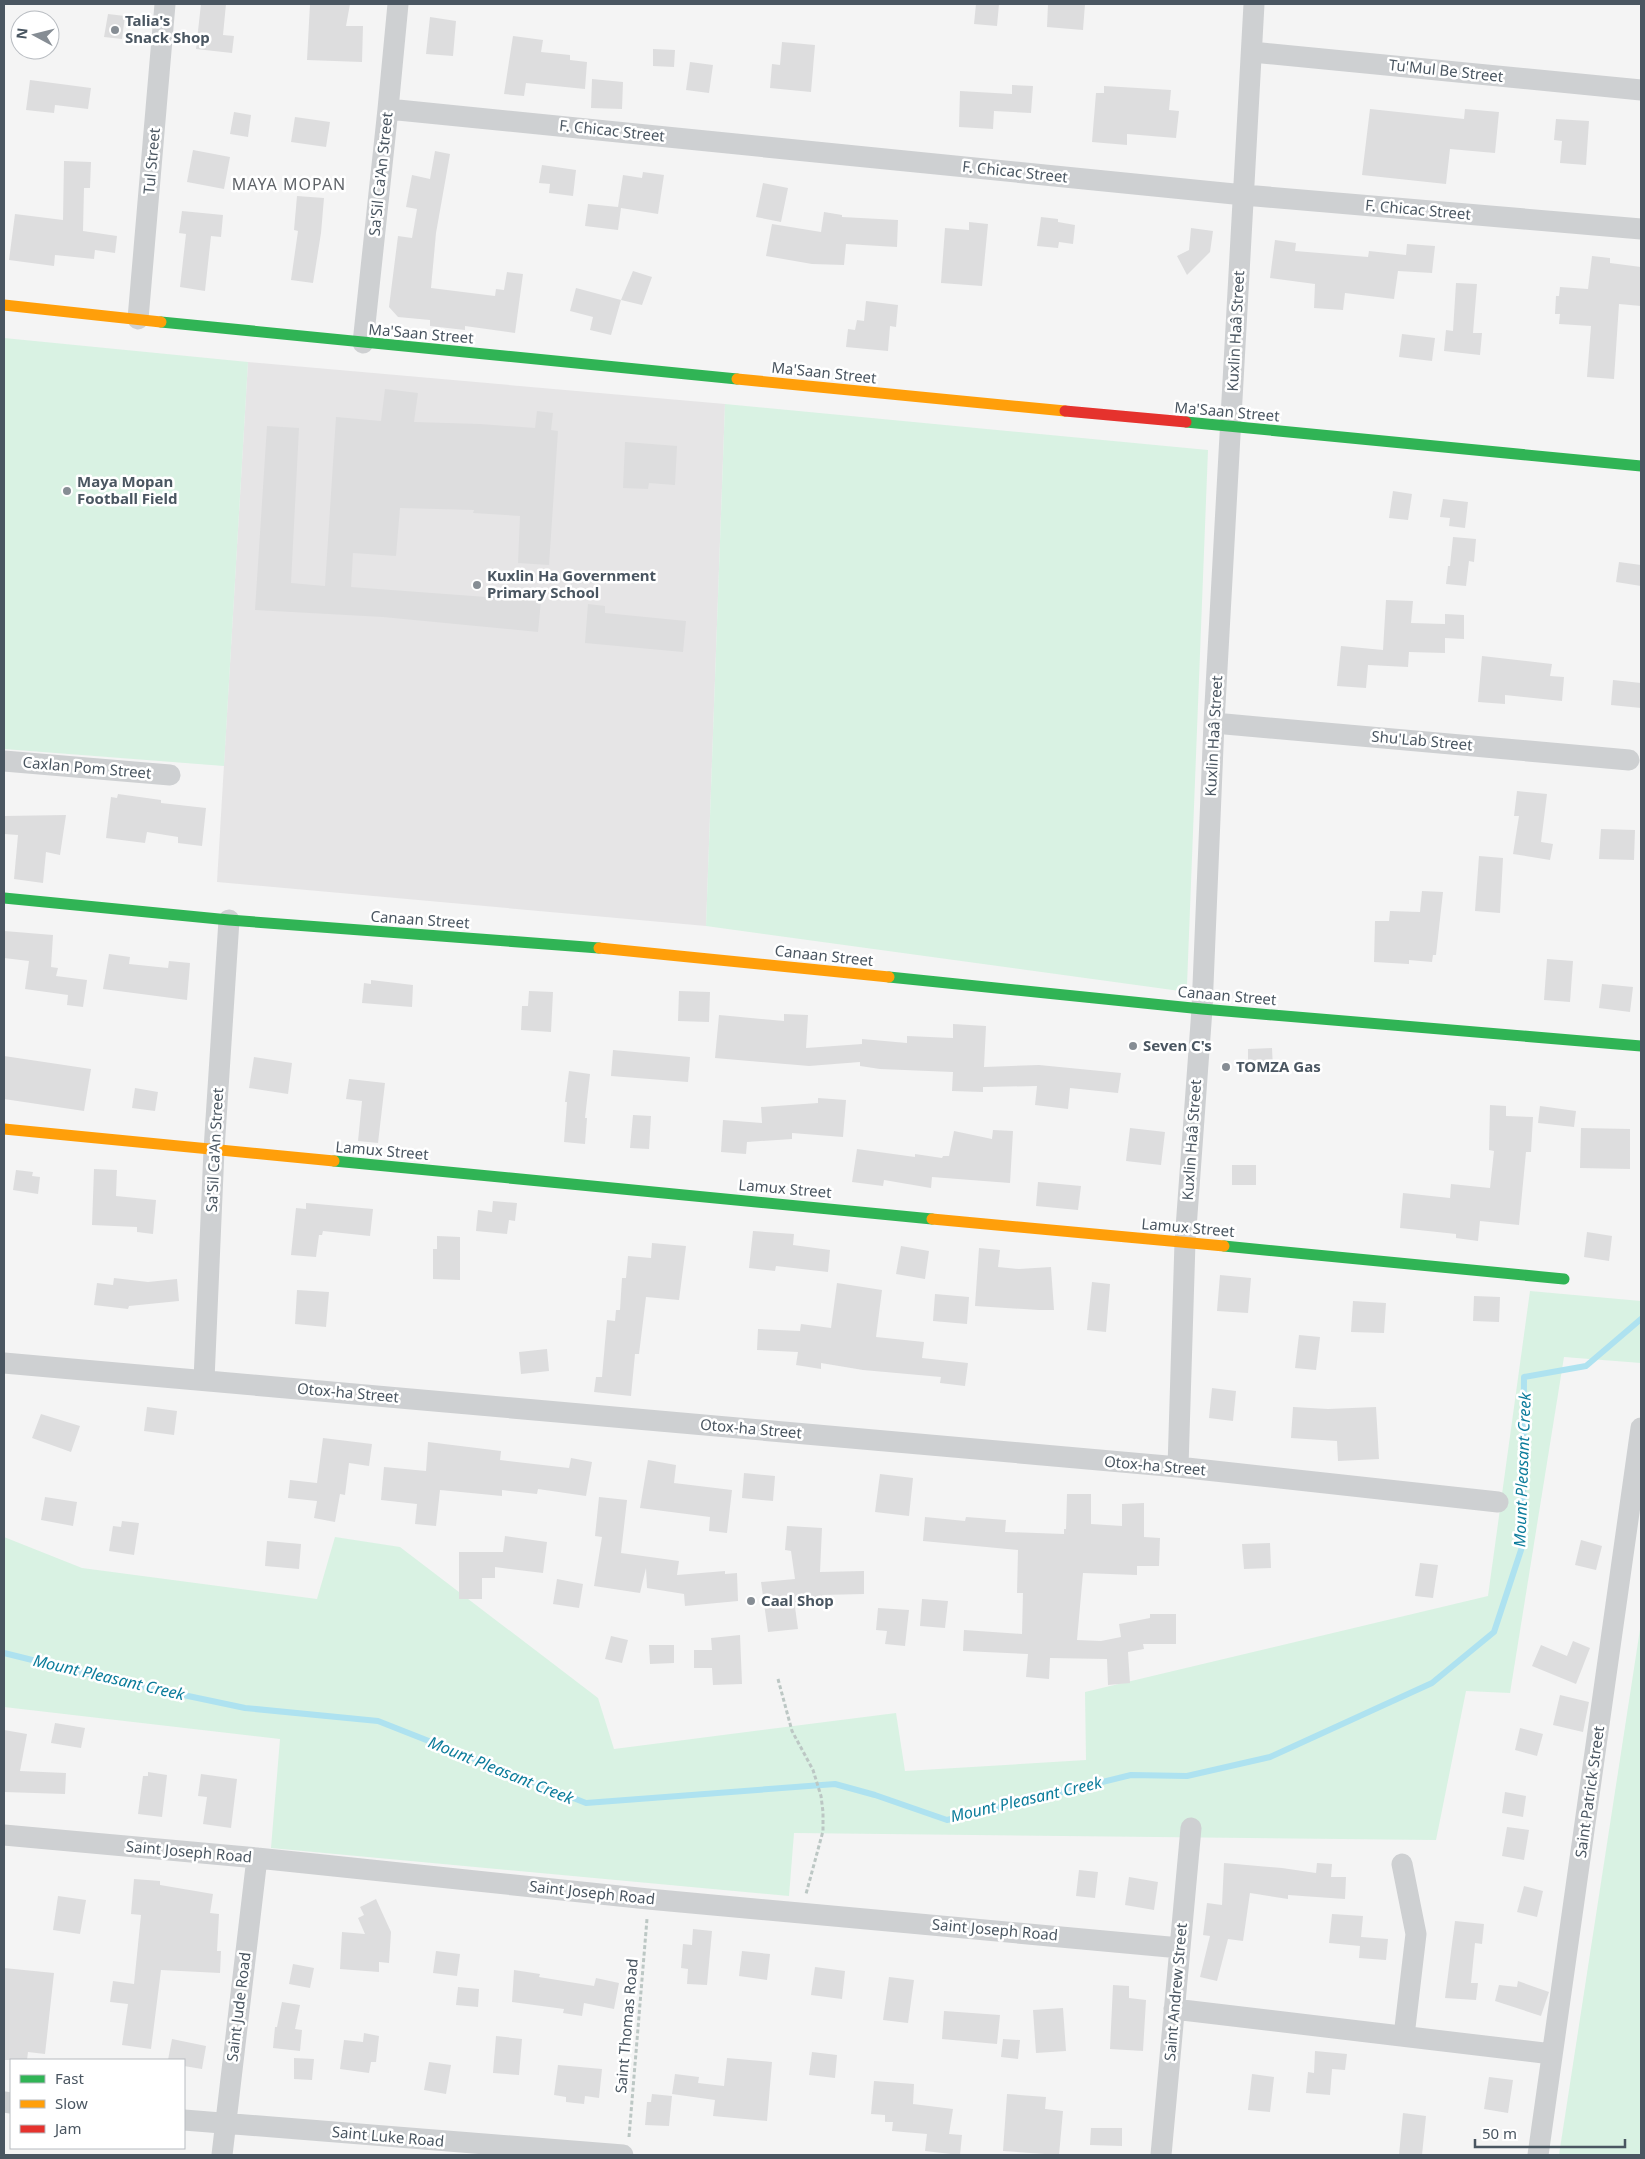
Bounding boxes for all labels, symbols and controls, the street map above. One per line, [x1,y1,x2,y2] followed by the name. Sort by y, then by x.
[10,10,60,60] north arrow
[125,10,210,47] place label: Talia's Snack Shop
[109,24,121,36] marker: Talia's Snack Shop
[11,27,32,40] text: N
[1388,54,1505,86] street label: Tu'Mul Be Street
[364,110,397,237] street label: Sa'Sil Ca'An Street
[558,115,666,146] street label: F. Chicac Street
[138,126,164,195] street label: Tul Street
[961,156,1069,187] street label: F. Chicac Street
[232,173,346,195] district label: MAYA MOPAN
[1364,194,1472,224] street label: F. Chicac Street
[1222,269,1248,392] street label: Kuxlin Haâ Street
[368,318,475,348] street label: Ma'Saan Street
[771,357,878,388] street label: Ma'Saan Street
[1174,396,1281,426] street label: Ma'Saan Street
[77,471,177,508] place label: Maya Mopan Football Field
[61,485,73,497] marker: Maya Mopan Football Field
[487,565,657,602] place label: Kuxlin Ha Government Primary School
[471,579,483,591] marker: Kuxlin Ha Government Primary School
[1200,674,1226,797] street label: Kuxlin Haâ Street
[1371,726,1474,754] street label: Shu'Lab Street
[22,751,153,783] street label: Caxlan Pom Street
[370,906,471,932] street label: Canaan Street
[774,940,875,970] street label: Canaan Street
[1177,981,1278,1009] street label: Canaan Street
[1143,1035,1212,1055] place label: Seven C's
[1127,1040,1139,1052] marker: Seven C's
[1236,1056,1321,1076] place label: TOMZA Gas
[1220,1061,1232,1073] marker: TOMZA Gas
[1177,1078,1205,1201] street label: Kuxlin Haâ Street
[201,1087,227,1213] street label: Sa'Sil Ca'An Street
[335,1136,430,1164] street label: Lamux Street
[738,1174,833,1202] street label: Lamux Street
[1141,1213,1236,1241] street label: Lamux Street
[296,1378,400,1406] street label: Otox-ha Street
[1508,1391,1536,1548] water label: Mount Pleasant Creek
[699,1414,803,1442] street label: Otox-ha Street
[1103,1451,1207,1479] street label: Otox-ha Street
[761,1590,834,1610] place label: Caal Shop
[745,1595,757,1607] marker: Caal Shop
[31,1649,188,1705] water label: Mount Pleasant Creek
[1570,1724,1608,1859] street label: Saint Patrick Street
[425,1731,578,1810] water label: Mount Pleasant Creek
[948,1771,1105,1827] water label: Mount Pleasant Creek
[125,1836,253,1866] street label: Saint Joseph Road
[528,1875,656,1909] street label: Saint Joseph Road
[931,1914,1059,1944] street label: Saint Joseph Road
[1159,1921,1191,2062] street label: Saint Andrew Street
[221,1951,255,2063] street label: Saint Jude Road
[610,1958,642,2094] street label: Saint Thomas Road
[10,2059,185,2149] legend
[55,2068,84,2088] text: Fast
[55,2093,88,2113] text: Slow
[1475,2116,1625,2148] scale bar
[53,2118,82,2138] text: Jam
[331,2121,445,2151] street label: Saint Luke Road
[1482,2123,1517,2143] text: 50 m

